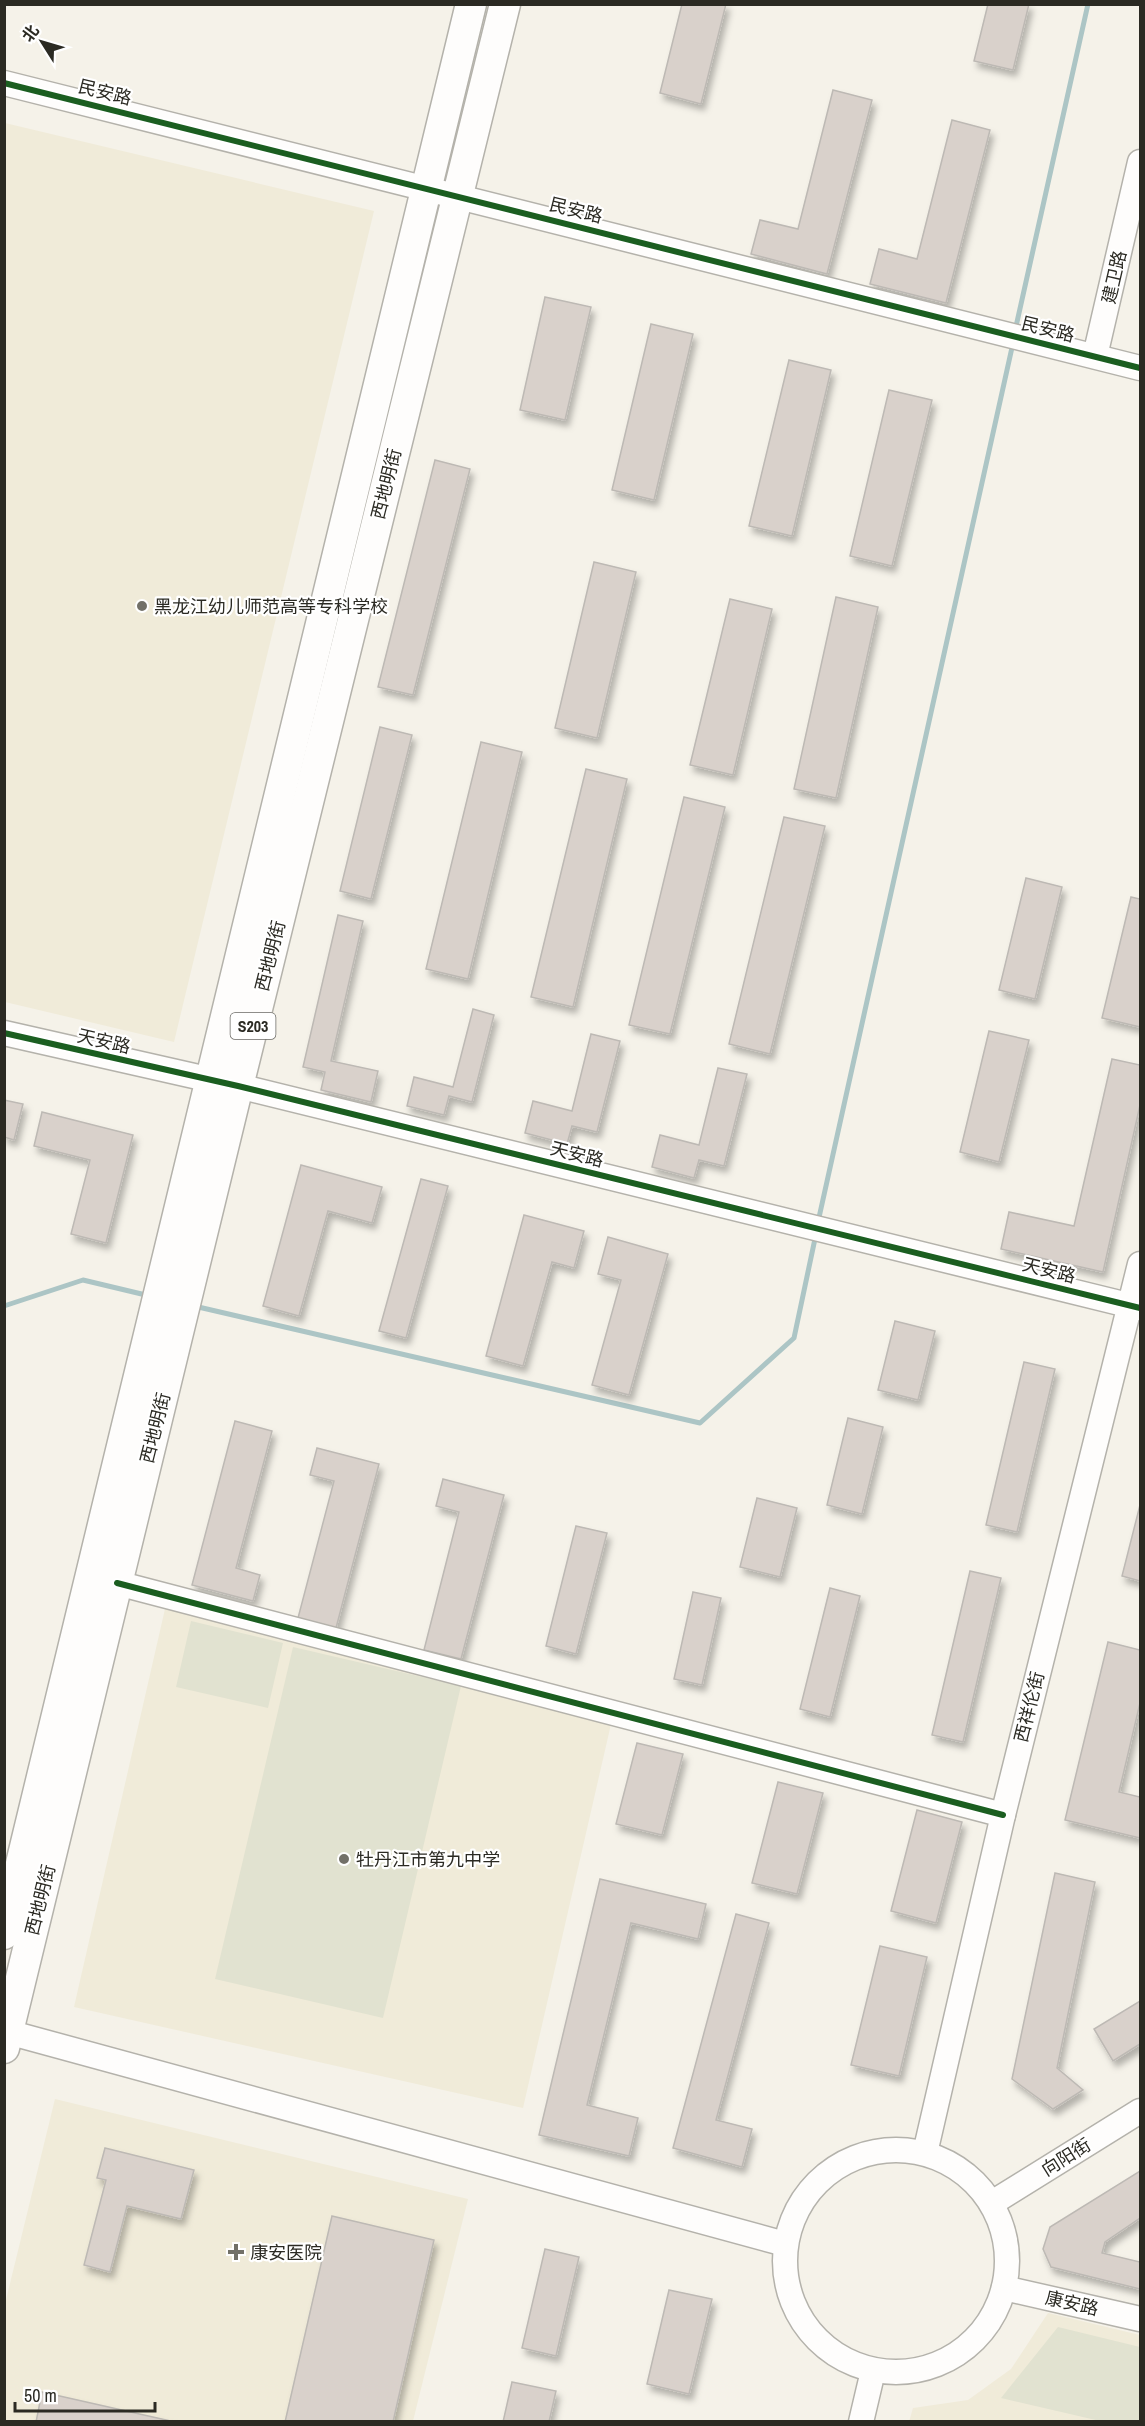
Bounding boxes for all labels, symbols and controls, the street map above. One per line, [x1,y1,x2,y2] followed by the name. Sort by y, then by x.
[12,12,72,72] north arrow
[16,20,44,46] text: 北
[76,73,134,111] street label: 民安路
[547,191,605,229] street label: 民安路
[1096,248,1132,306] street label: 建卫路
[1019,310,1077,348] street label: 民安路
[365,446,407,522] street label: 西地明街
[154,594,388,619] place label: 黑龙江幼儿师范高等专科学校
[135,599,149,613] marker: 黑龙江幼儿师范高等专科学校
[249,918,291,994] street label: 西地明街
[230,1013,276,1039] road number: S203
[75,1023,133,1059] street label: 天安路
[548,1135,606,1173] street label: 天安路
[1020,1251,1078,1289] street label: 天安路
[134,1390,176,1466] street label: 西地明街
[1008,1669,1050,1745] street label: 西祥伦街
[356,1847,500,1872] place label: 牡丹江市第九中学
[337,1852,351,1866] marker: 牡丹江市第九中学
[19,1862,61,1938] street label: 西地明街
[1036,2132,1096,2182] street label: 向阳街
[250,2240,322,2265] place label: 康安医院
[227,2243,245,2261] marker: 康安医院
[1043,2285,1101,2321] street label: 康安路
[15,2375,154,2413] scale bar
[24,2383,57,2408] text: 50 m

